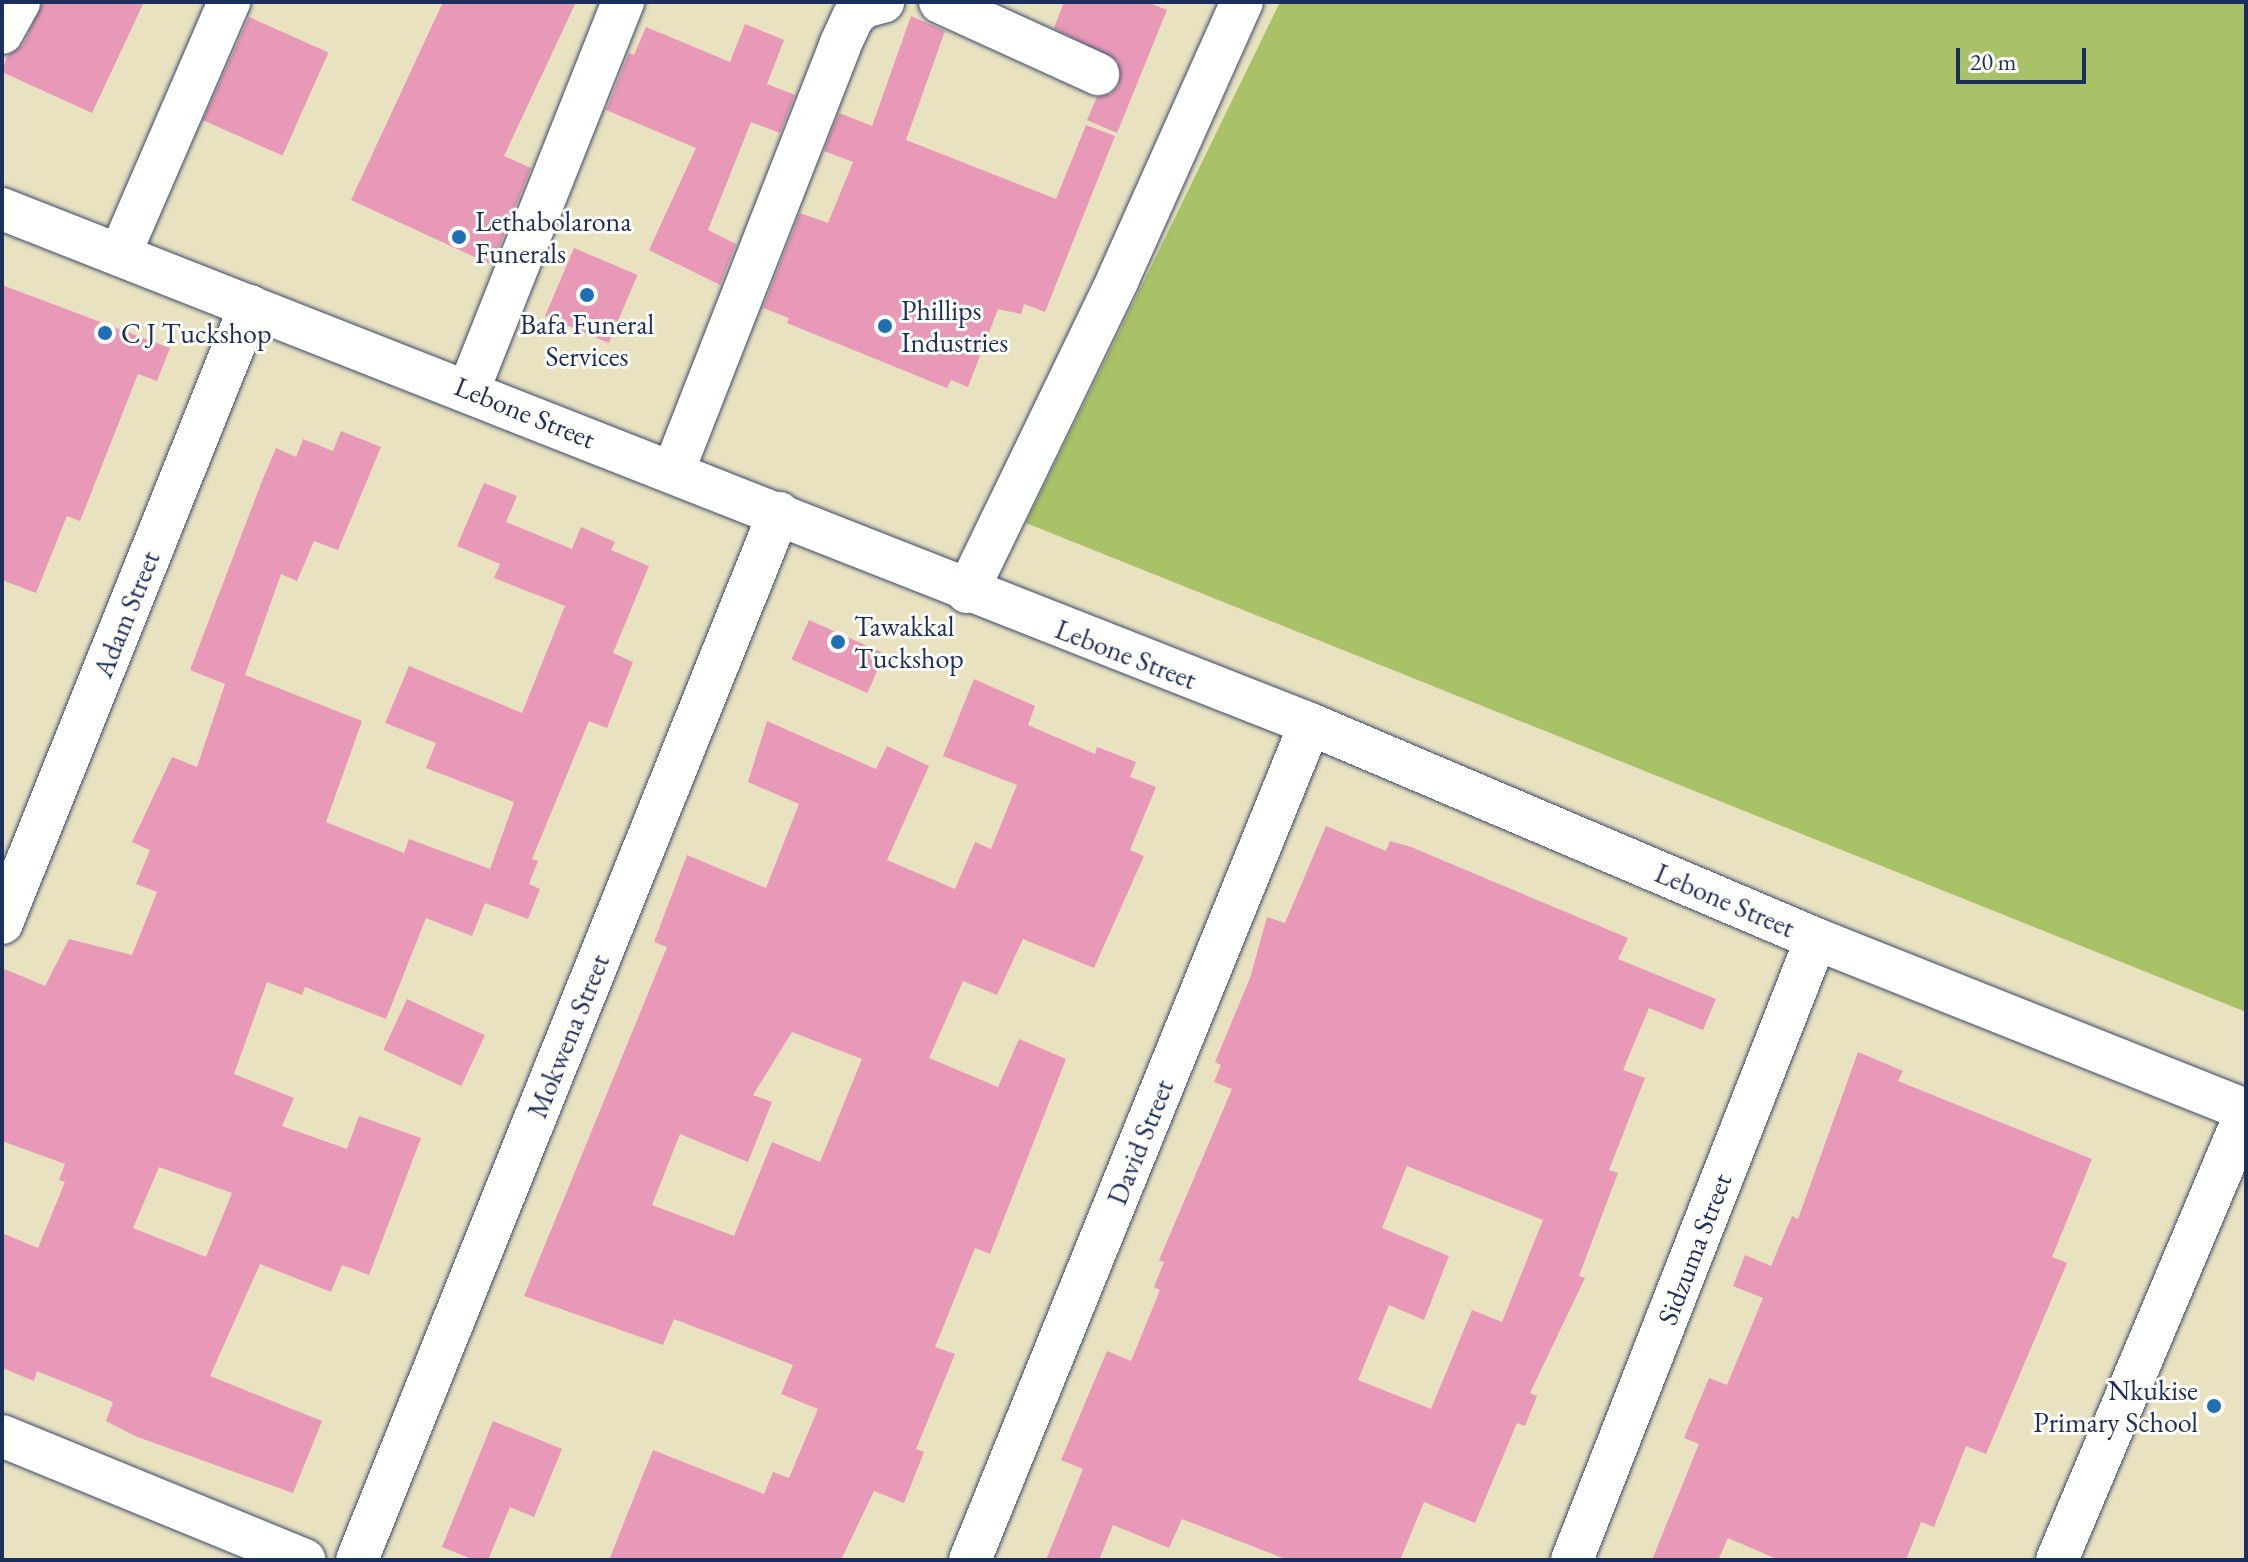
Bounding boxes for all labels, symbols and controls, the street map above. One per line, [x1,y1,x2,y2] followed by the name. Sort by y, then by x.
[1960,32,2090,82] scale bar
[1970,46,2017,77] text: 20 m
[475,204,632,270] place label: Lethabolarona Funerals
[450,228,468,246] marker: Lethabolarona Funerals
[578,286,596,304] marker: Bafa Funeral Services
[901,293,1008,359] place label: Phillips Industries
[520,307,654,373] place label: Bafa Funeral Services
[121,316,271,350] place label: C J Tuckshop
[876,317,894,335] marker: Phillips Industries
[96,324,114,342] marker: C J Tuckshop
[450,369,600,455] street label: Lebone Street
[85,546,167,682] street label: Adam Street
[854,609,964,675] place label: Tawakkal Tuckshop
[1051,612,1201,696] street label: Lebone Street
[829,633,847,651] marker: Tawakkal Tuckshop
[1650,856,1800,944] street label: Lebone Street
[520,949,616,1123] street label: Mokwena Street
[1100,1074,1180,1210] street label: David Street
[1650,1169,1738,1329] street label: Sidzuma Street
[2033,1373,2198,1439] place label: Nkukise Primary School
[2205,1397,2223,1415] marker: Nkukise Primary School

